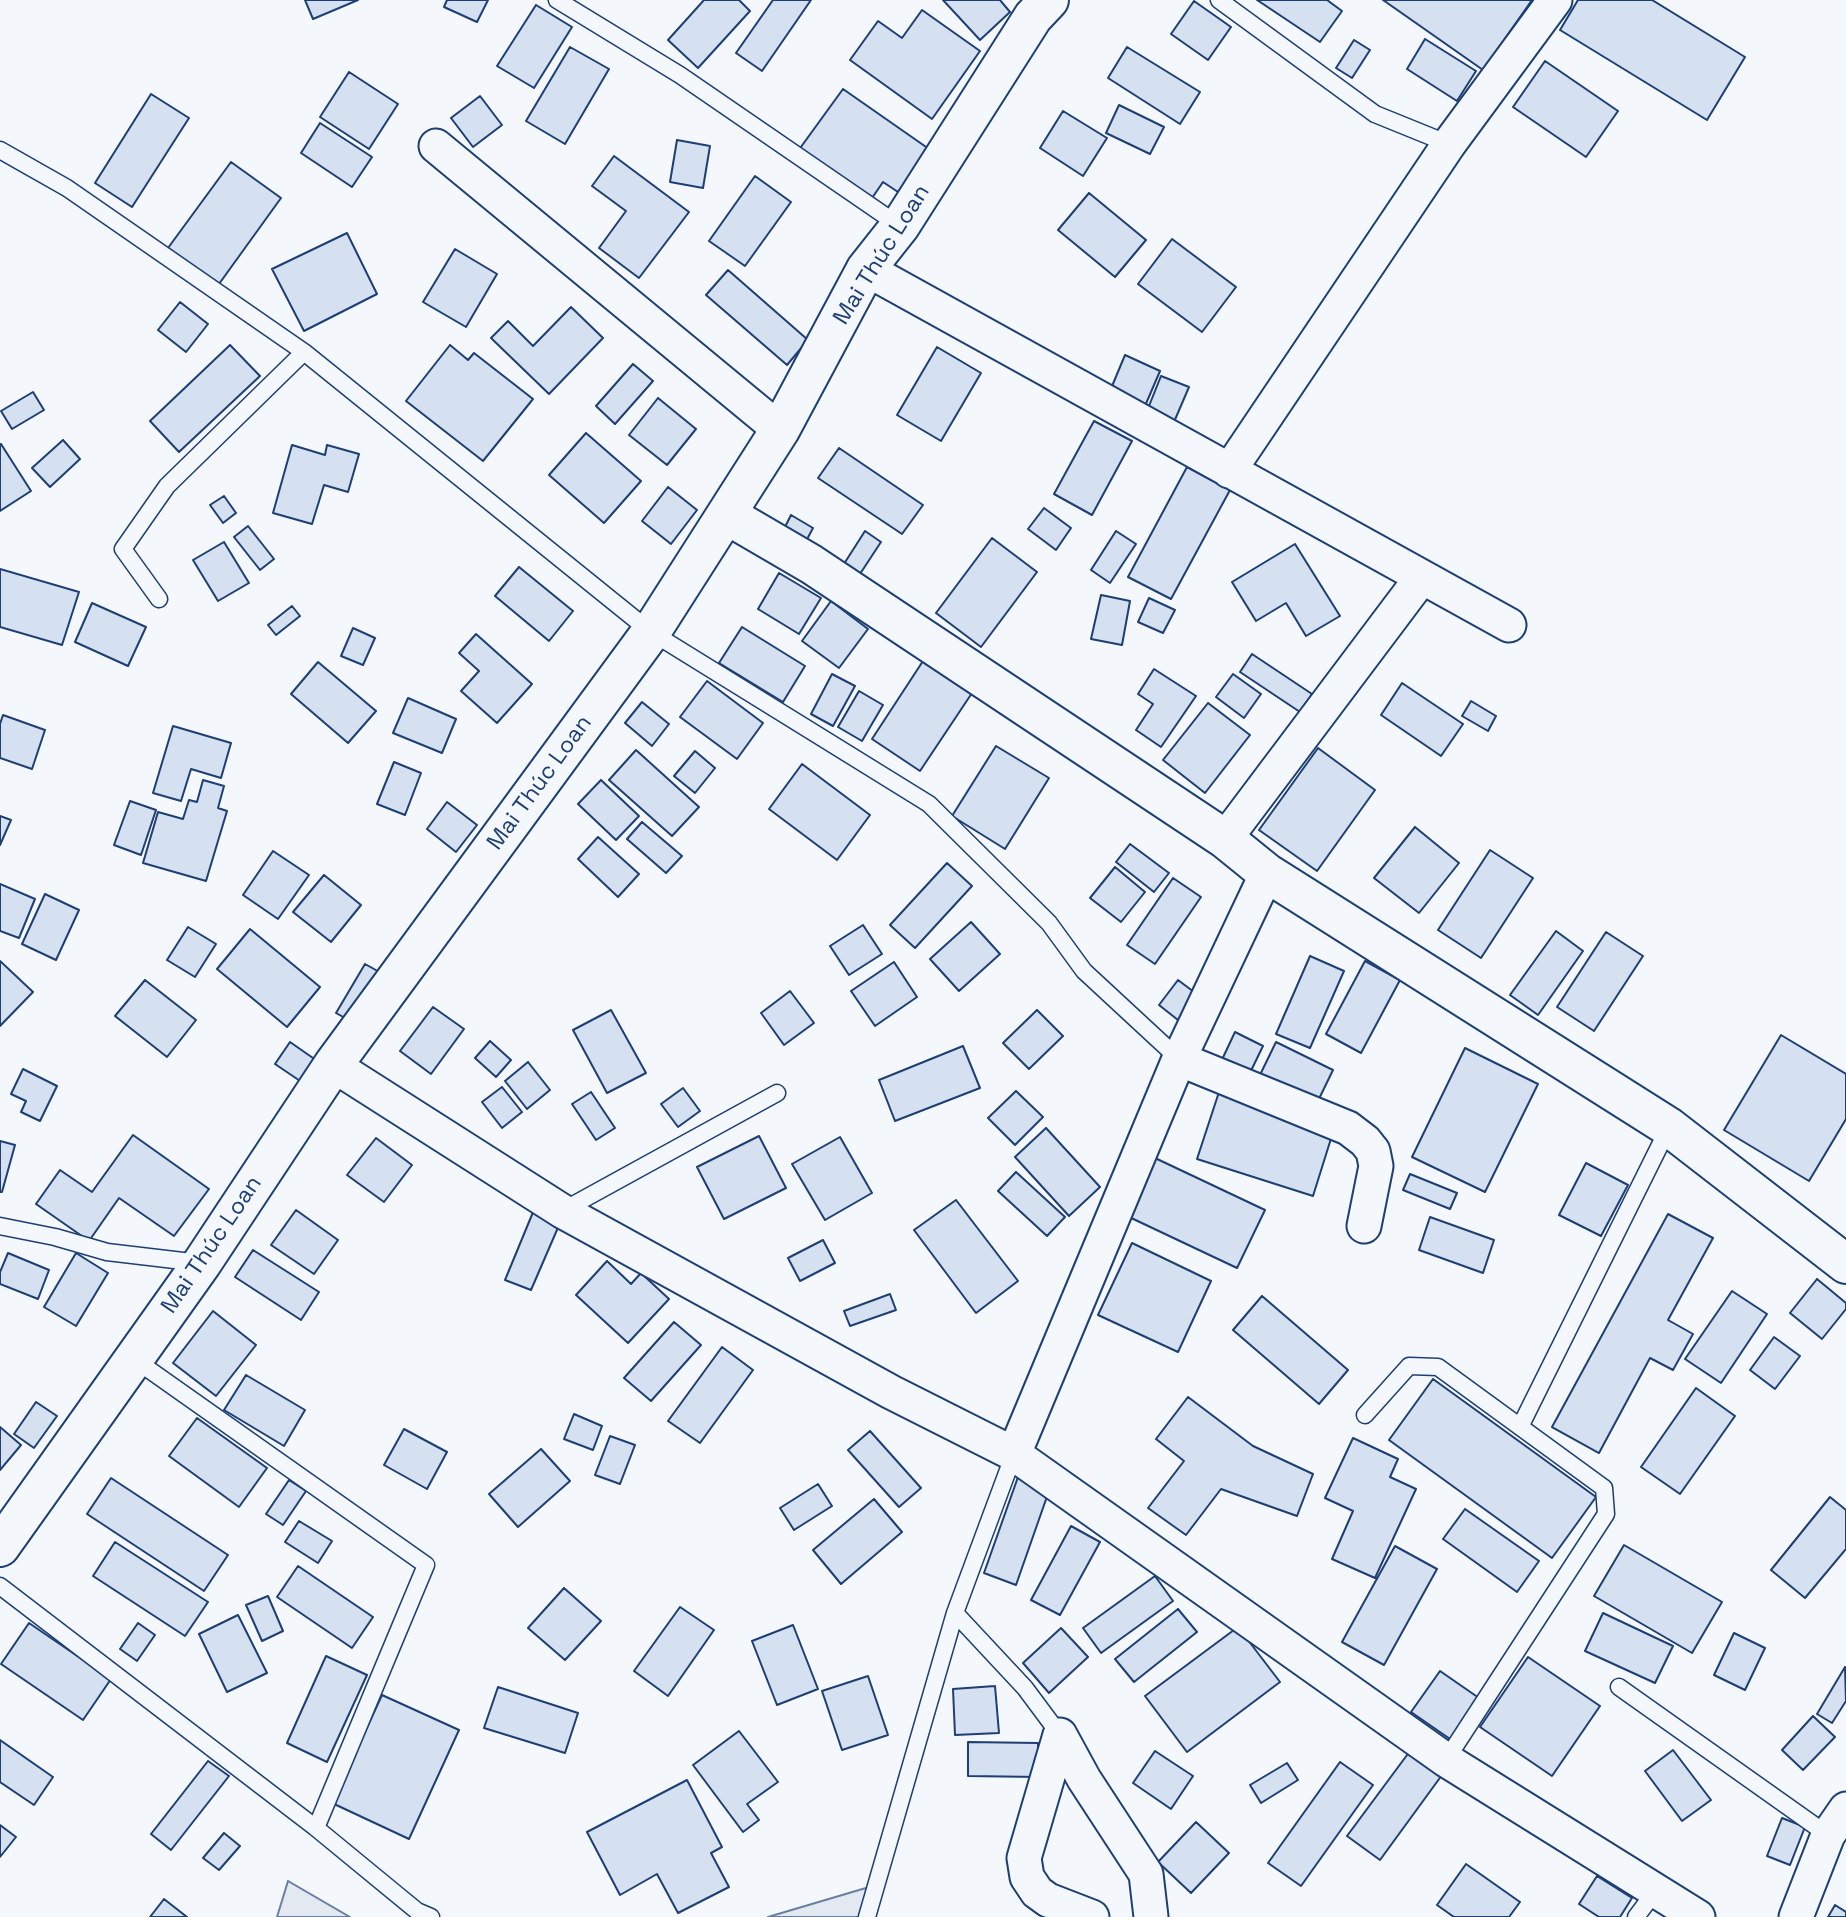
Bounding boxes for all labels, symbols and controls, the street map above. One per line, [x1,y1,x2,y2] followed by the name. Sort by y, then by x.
[828,180,936,330] street label: Mai Thúc Loan
[482,710,598,856] street label: Mai Thúc Loan
[156,1171,268,1319] street label: Mai Thúc Loan

